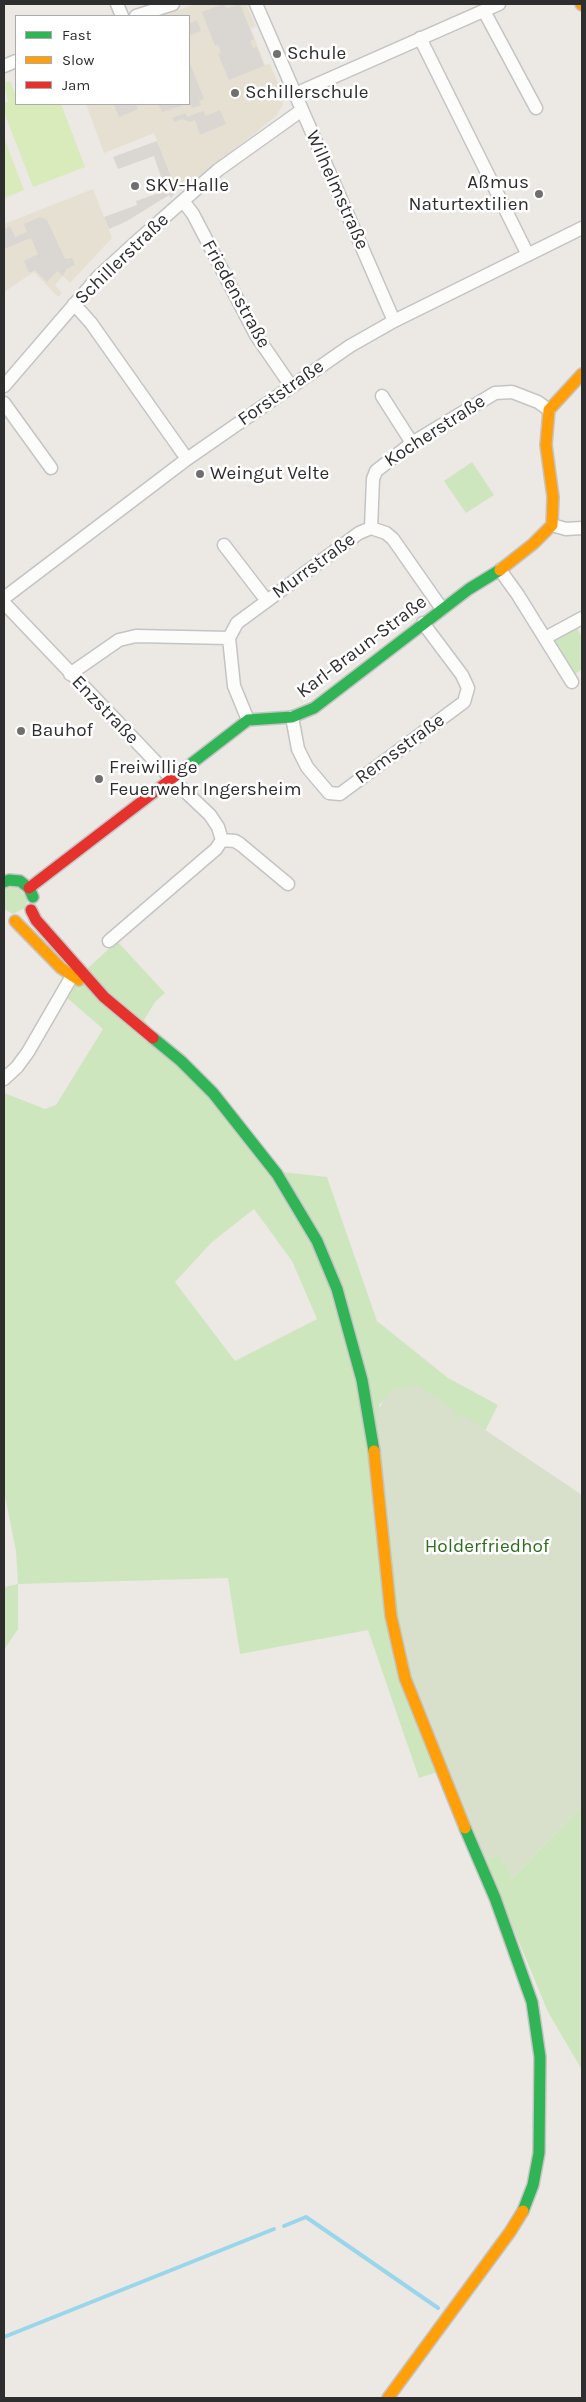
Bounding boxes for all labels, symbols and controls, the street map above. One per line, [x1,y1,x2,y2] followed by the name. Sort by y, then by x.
[15,15,190,105] legend
[62,26,91,44] text: Fast
[287,43,346,65] place label: Schule
[271,48,283,60] marker: Schule
[62,51,94,69] text: Slow
[62,76,90,94] text: Jam
[245,82,369,104] place label: Schillerschule
[229,87,241,99] marker: Schillerschule
[301,127,373,253] street label: Wilhelmstraße
[408,172,529,216] place label: Aßmus Naturtextilien
[145,175,229,197] place label: SKV-Halle
[129,180,141,192] marker: SKV-Halle
[533,188,545,200] marker: Aßmus Naturtextilien
[70,209,174,309] street label: Schillerstraße
[197,236,275,352] street label: Friedenstraße
[234,355,328,431] street label: Forststraße
[380,390,490,472] street label: Kocherstraße
[210,463,329,485] place label: Weingut Velte
[194,468,206,480] marker: Weingut Velte
[268,528,360,604] street label: Murrstraße
[292,591,432,703] street label: Karl-Braun-Straße
[67,671,143,749] street label: Enzstraße
[351,709,449,789] street label: Remsstraße
[31,720,93,742] place label: Bauhof
[15,725,27,737] marker: Bauhof
[109,757,301,801] place label: Freiwillige Feuerwehr Ingersheim
[93,773,105,785] marker: Freiwillige Feuerwehr Ingersheim
[425,1536,549,1558] park label: Holderfriedhof

